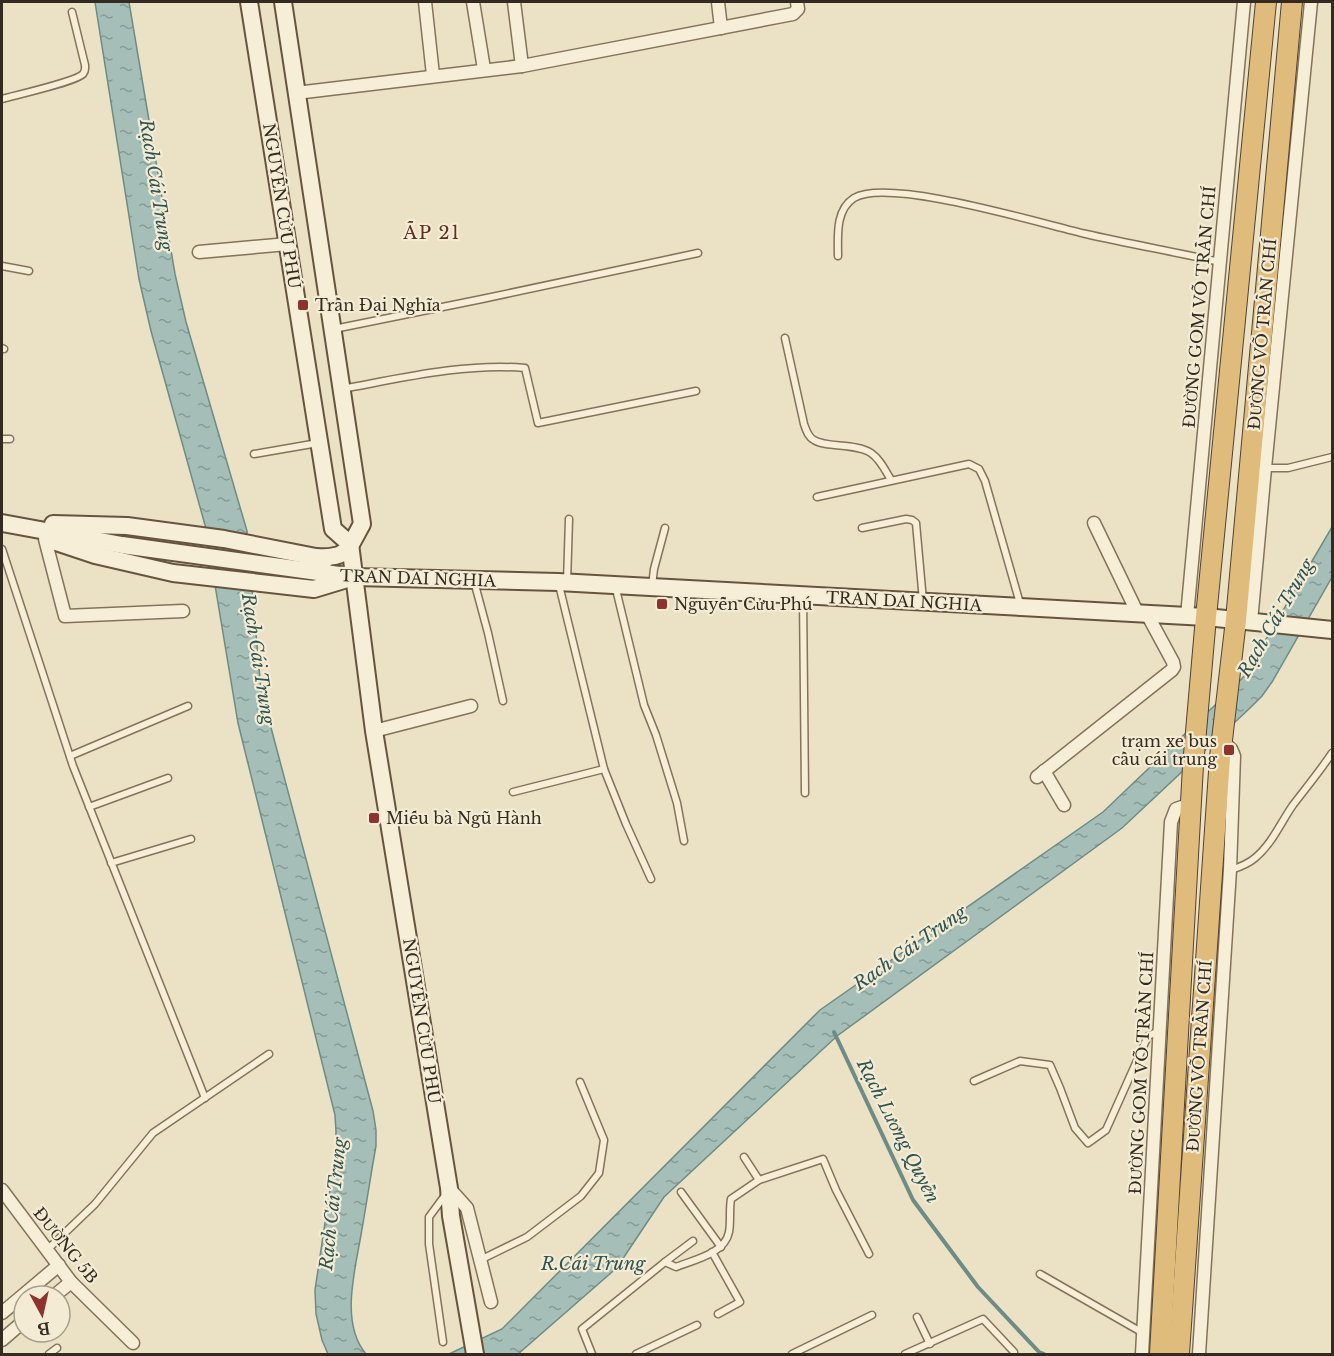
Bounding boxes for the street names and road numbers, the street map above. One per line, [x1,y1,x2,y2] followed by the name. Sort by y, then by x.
[259,122,306,290] street label: NGUYỄN CỬU PHÚ
[1177,185,1220,429] street label: ĐƯỜNG GOM VÕ TRẦN CHÍ
[1243,237,1280,431] street label: ĐƯỜNG VÕ TRẦN CHÍ
[340,565,497,591] street label: TRAN DAI NGHIA
[826,587,983,615] street label: TRAN DAI NGHIA
[399,937,446,1105] street label: NGUYỄN CỬU PHÚ
[1124,951,1157,1195] street label: ĐƯỜNG GOM VÕ TRẦN CHÍ
[1181,959,1216,1153] street label: ĐƯỜNG VÕ TRẦN CHÍ
[29,1203,103,1287] street label: ĐƯỜNG 5B

